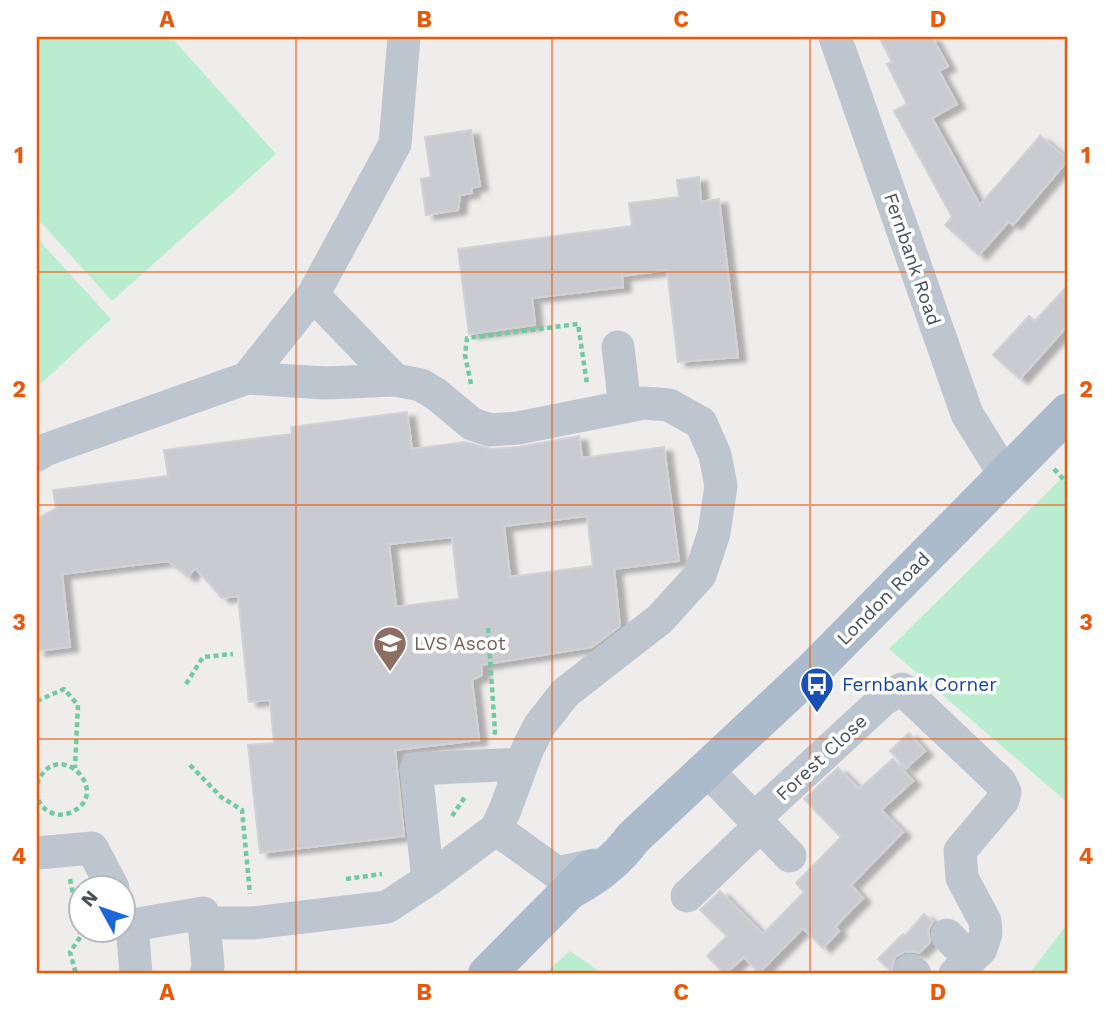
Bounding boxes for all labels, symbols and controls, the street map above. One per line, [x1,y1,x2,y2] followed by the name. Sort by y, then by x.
[159,6,175,33] text: A
[416,6,432,33] text: B
[673,6,689,33] text: C
[930,6,946,33] text: D
[14,142,24,169] text: 1
[1081,142,1091,169] text: 1
[879,190,946,328] street label: Fernbank Road
[12,376,26,403] text: 2
[1079,376,1093,403] text: 2
[832,547,935,650] street label: London Road
[12,609,26,636] text: 3
[1079,609,1093,636] text: 3
[371,624,409,673] school or university icon: LVS Ascot
[414,632,506,655] place label: LVS Ascot
[798,665,836,714] bus stop icon: Fernbank Corner
[842,673,997,696] place label: Fernbank Corner
[771,709,872,805] street label: Forest Close
[12,843,27,870] text: 4
[1079,843,1094,870] text: 4
[66,874,136,944] north arrow
[76,886,103,911] text: N
[159,979,175,1006] text: A
[416,979,432,1006] text: B
[673,979,689,1006] text: C
[930,979,946,1006] text: D

